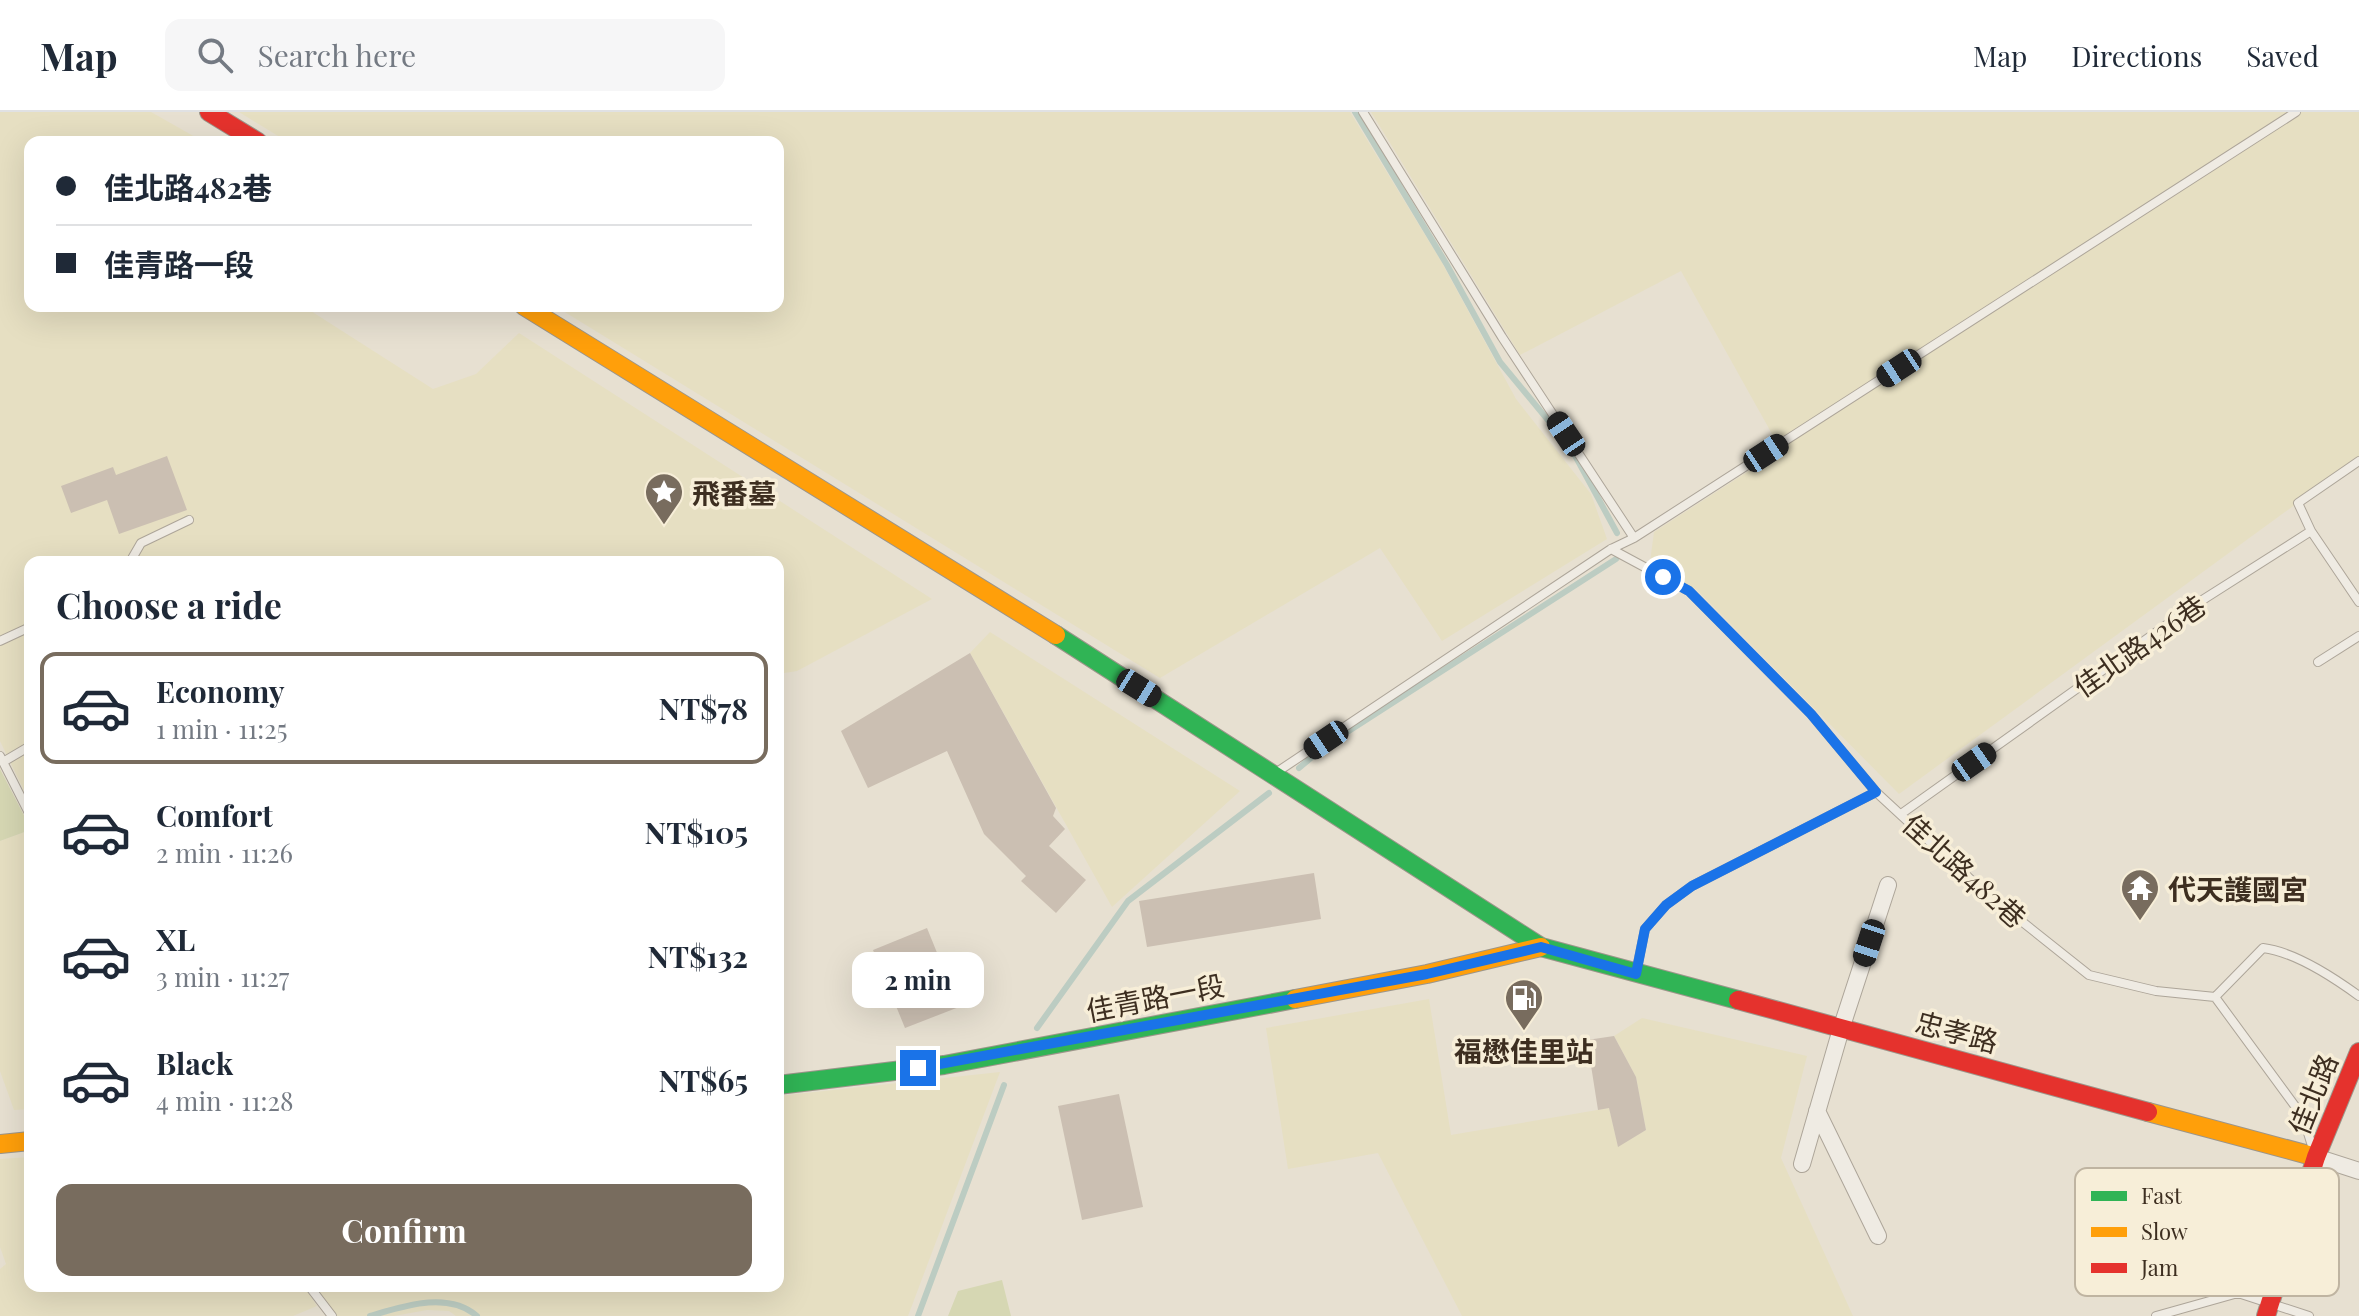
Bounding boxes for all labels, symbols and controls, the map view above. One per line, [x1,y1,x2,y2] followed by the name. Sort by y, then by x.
[165,19,725,91] search box
[40,30,117,81] text: Map
[193,33,237,77] icon: search
[257,35,416,75] text: Search here
[1973,37,2027,74] text: Map
[2071,37,2202,74] text: Directions
[2246,37,2319,74] text: Saved
[104,167,272,207] text: 佳北路482巷
[104,244,254,284] text: 佳青路一段
[1872,345,1926,391] car
[1543,407,1589,461] car
[1739,430,1793,476] car
[643,471,685,526] place icon: 飛番墓
[692,474,776,511] place label: 飛番墓
[1645,559,1681,595] route start
[56,580,282,628] text: Choose a ride
[2065,586,2213,704] street label: 佳北路426巷
[1112,665,1166,711] car
[156,671,285,711] text: Economy
[60,672,132,744] icon: car
[659,688,748,728] text: NT$78
[156,711,288,746] text: 1 min · 11:25
[1299,717,1353,763] car
[1947,738,2001,786] car
[156,795,273,835] text: Comfort
[60,796,132,868] icon: car
[1895,805,2035,935] street label: 佳北路482巷
[644,812,748,852] text: NT$105
[156,835,293,870] text: 2 min · 11:26
[2119,867,2161,922] temple icon: 代天護國宮
[2168,870,2308,907] place label: 代天護國宮
[1850,916,1888,970] car
[156,919,195,959] text: XL
[60,920,132,992] icon: car
[647,936,748,976] text: NT$132
[852,952,984,1008] callout: 2 min
[156,959,289,994] text: 3 min · 11:27
[884,962,952,997] text: 2 min
[1083,965,1227,1029] street label: 佳青路一段
[1503,977,1545,1032] fuel station icon: 福懋佳里站
[1912,1002,2002,1060] street label: 忠孝路
[1454,1032,1594,1069] place label: 福懋佳里站
[156,1043,233,1083] text: Black
[60,1044,132,1116] icon: car
[2279,1048,2345,1140] street label: 佳北路
[900,1050,936,1086] route end
[658,1060,748,1100] text: NT$65
[156,1083,294,1118] text: 4 min · 11:28
[2075,1168,2339,1296] legend
[2141,1180,2183,1210] text: Fast
[56,1184,752,1276] button: Confirm
[2141,1216,2188,1246] text: Slow
[2140,1252,2179,1282] text: Jam

